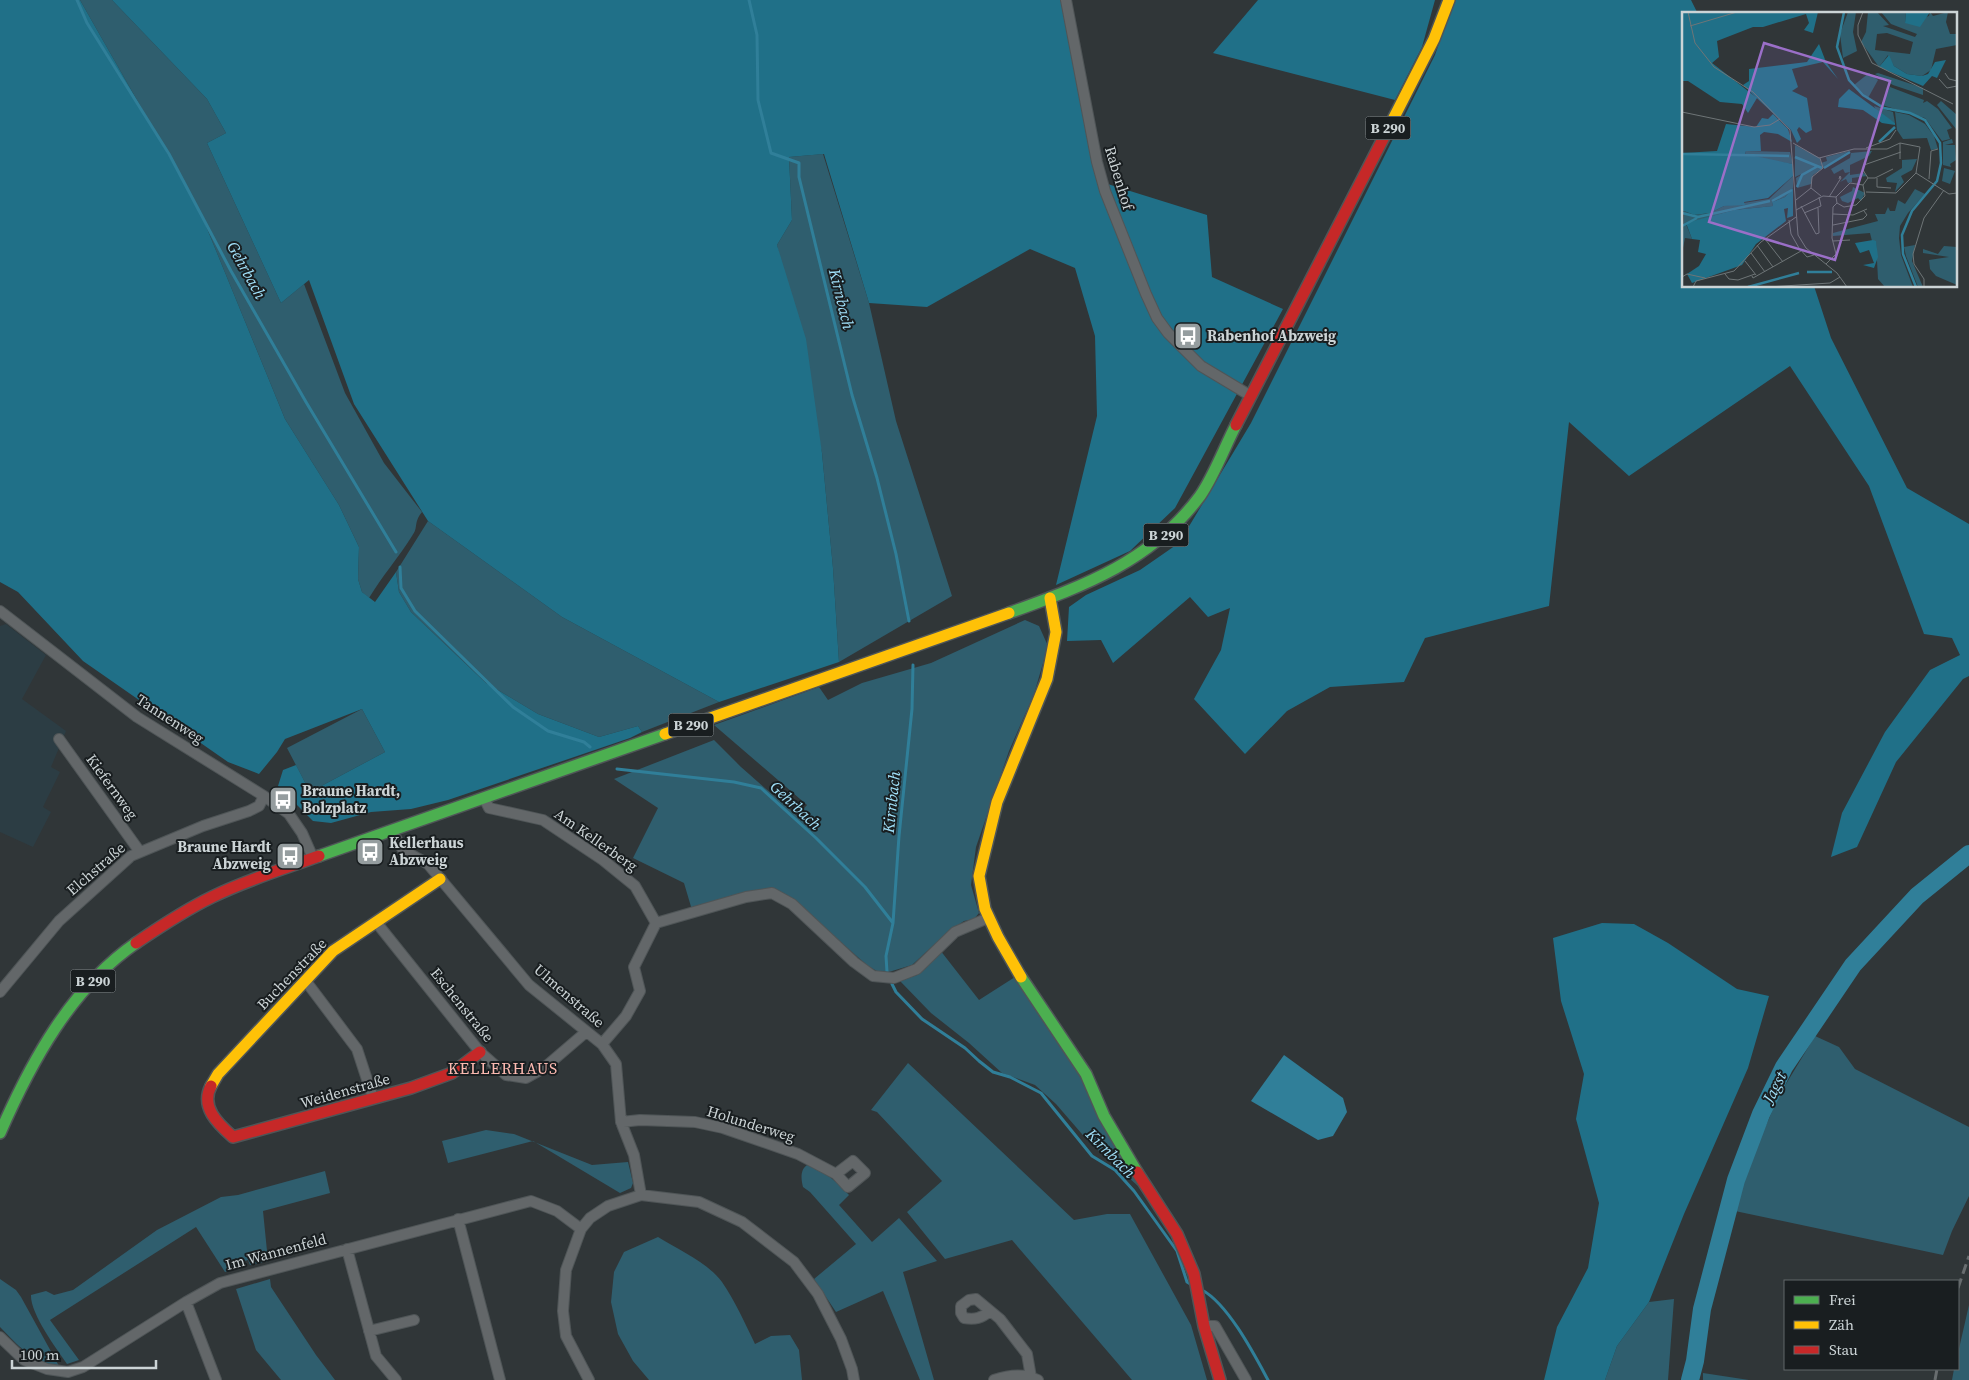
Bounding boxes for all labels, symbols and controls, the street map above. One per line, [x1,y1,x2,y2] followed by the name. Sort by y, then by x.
[1682,12,1956,288] inset map
[1366,116,1410,140] road number: B 290
[1100,144,1140,214] street label: Rabenhof
[222,237,272,303] water label: Gehrbach
[824,265,860,332] water label: Kirnbach
[1173,321,1203,351] bus stop icon: Rabenhof Abzweig
[1207,325,1336,346] place label: Rabenhof Abzweig
[1144,524,1188,546] road number: B 290
[132,689,208,748] street label: Tannenweg
[668,714,714,736] road number: B 290
[81,750,143,824] street label: Kiefernweg
[877,770,905,835] water label: Kirnbach
[766,776,827,835] water label: Gehrbach
[302,780,400,818] place label: Braune Hardt, Bolzplatz
[268,785,298,815] bus stop icon: Braune Hardt, Bolzplatz
[550,803,642,876] street label: Am Kellerberg
[389,832,464,870] place label: Kellerhaus Abzweig
[177,836,272,874] place label: Braune Hardt Abzweig
[62,837,130,900] street label: Elchstraße
[355,837,385,867] bus stop icon: Kellerhaus Abzweig
[275,841,305,871] bus stop icon: Braune Hardt Abzweig
[252,933,332,1014] street label: Buchenstraße
[529,959,609,1032] street label: Ulmenstraße
[426,963,499,1047] street label: Eschenstraße
[70,969,116,992] road number: B 290
[448,1057,558,1079] district label: KELLERHAUS
[1756,1067,1791,1108] water label: Jagst
[298,1068,393,1113] street label: Weidenstraße
[705,1100,798,1147] street label: Holunderweg
[1081,1123,1141,1183] water label: Kirnbach
[223,1228,329,1275] street label: Im Wannenfeld
[1784,1280,1959,1370] legend
[1829,1289,1856,1310] text: Frei
[1829,1314,1854,1335] text: Zäh
[12,1338,156,1370] scale bar
[1829,1339,1858,1360] text: Stau
[20,1344,60,1365] text: 100 m

